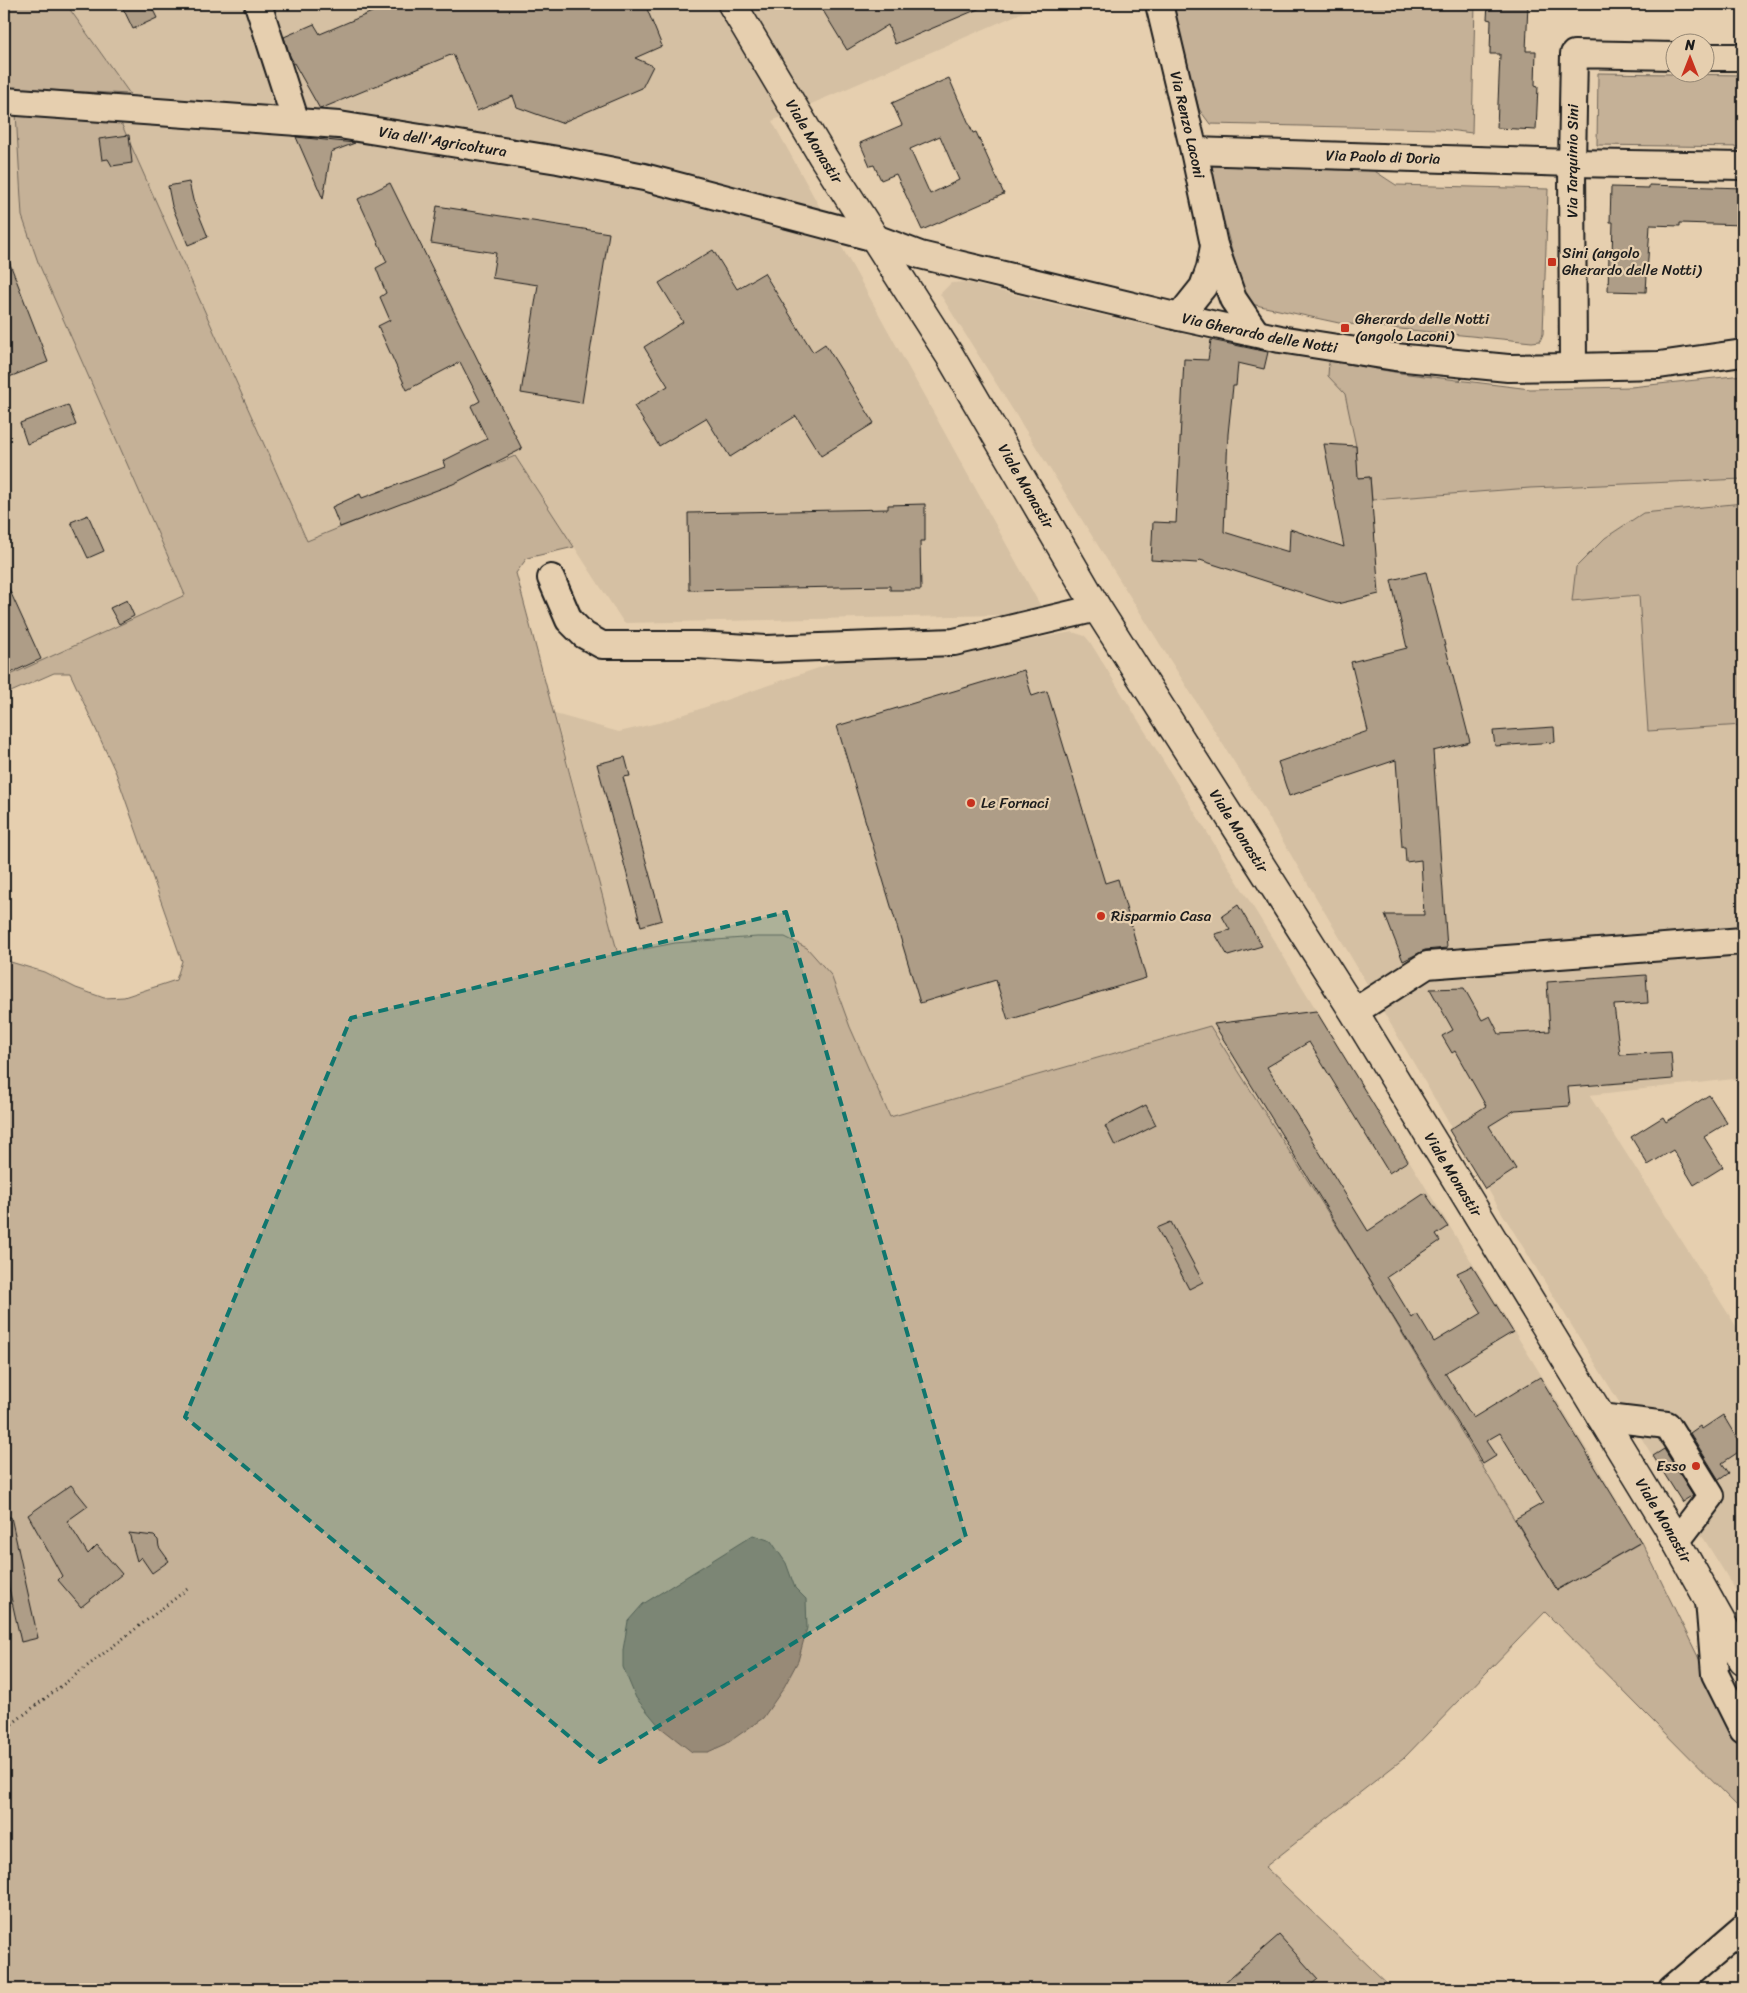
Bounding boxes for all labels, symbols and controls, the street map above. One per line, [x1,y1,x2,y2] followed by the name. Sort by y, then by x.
[1664,32,1714,82] north arrow
[1684,33,1695,58] text: N
[1162,68,1213,181] street label: Via Renzo Laconi
[778,94,850,190] street label: Viale Monastir
[1559,103,1586,218] street label: Via Tarquinio Sini
[377,119,509,165] street label: Via dell'Agricoltura
[1325,142,1441,172] street label: Via Paolo di Doria
[1562,240,1702,283] place label: Sini (angolo Gherardo delle Notti)
[1546,256,1558,268] marker: Sini (angolo Gherardo delle Notti)
[1179,305,1340,361] street label: Via Gherardo delle Notti
[1355,306,1490,349] place label: Gherardo delle Notti (angolo Laconi)
[1339,322,1351,334] marker: Gherardo delle Notti (angolo Laconi)
[991,439,1062,535] street label: Viale Monastir
[1202,784,1276,879] street label: Viale Monastir
[981,790,1050,816] place label: Le Fornaci
[965,797,977,809] marker: Le Fornaci
[1111,903,1212,929] place label: Risparmio Casa
[1095,910,1107,922] marker: Risparmio Casa
[1417,1127,1489,1223] street label: Viale Monastir
[1656,1453,1686,1479] place label: Esso
[1690,1460,1702,1472] marker: Esso
[1628,1473,1699,1569] street label: Viale Monastir

